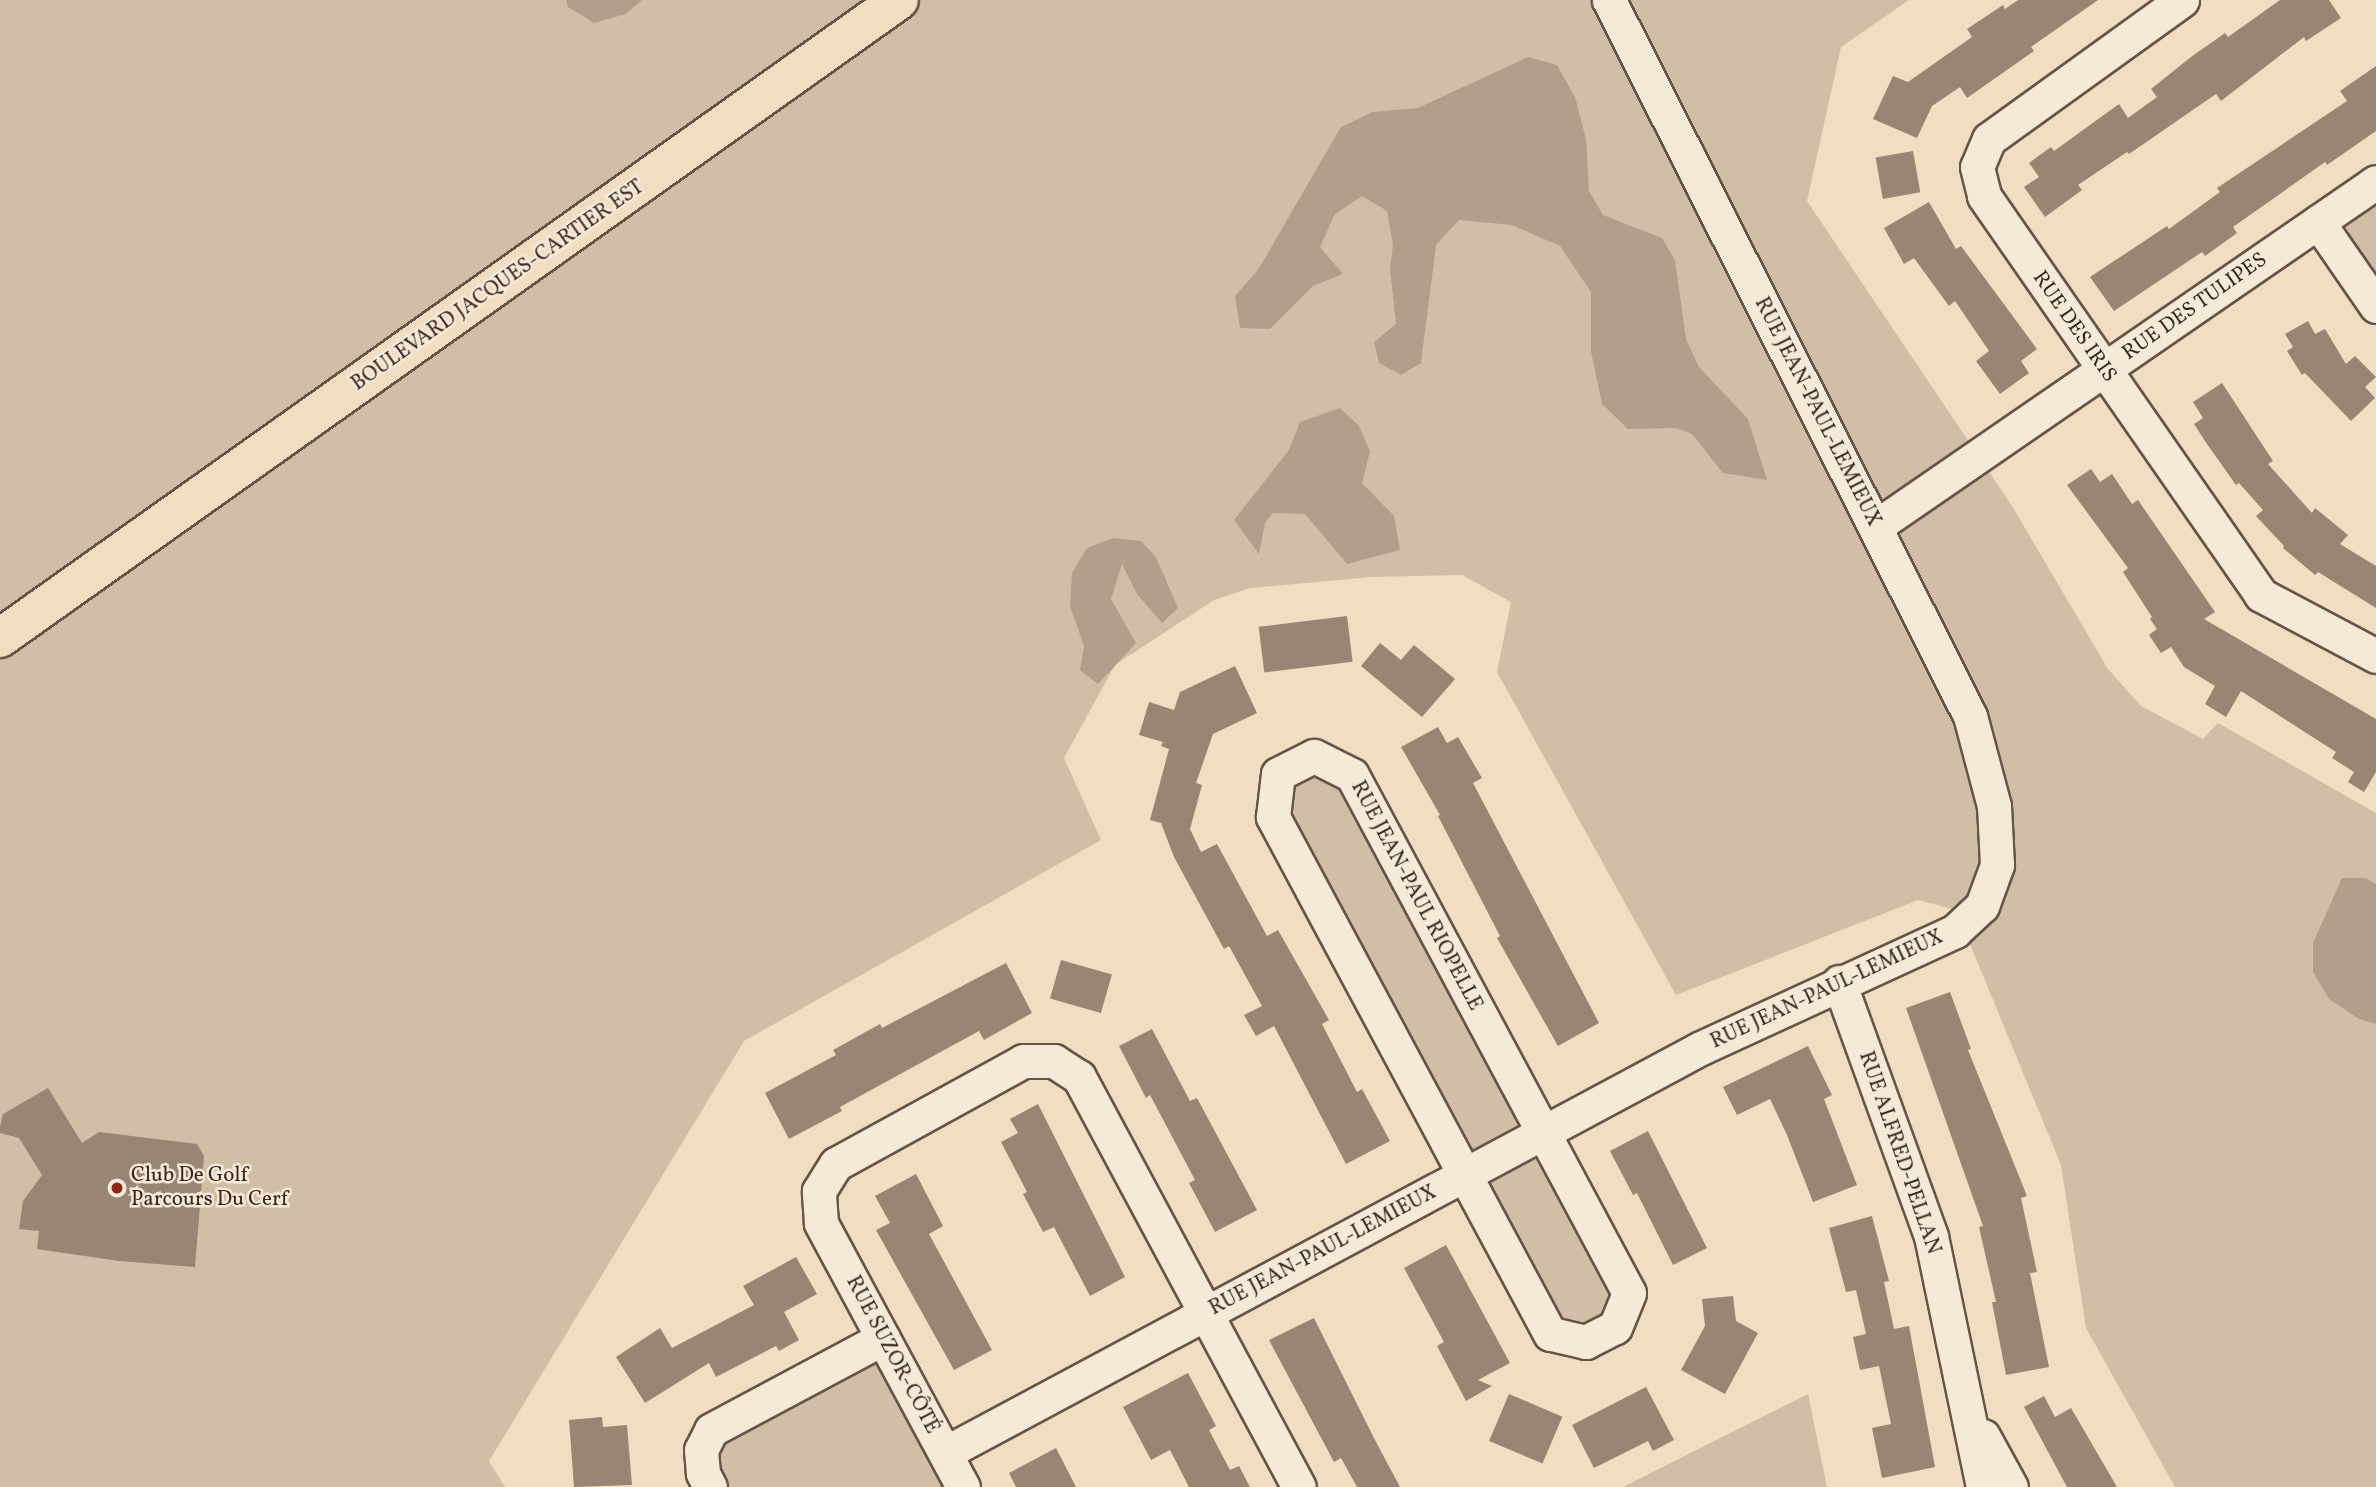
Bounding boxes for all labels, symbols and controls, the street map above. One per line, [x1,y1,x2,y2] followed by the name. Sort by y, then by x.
[347,175,649,397] street label: BOULEVARD JACQUES-CARTIER EST
[2118,248,2272,366] street label: RUE DES TULIPES
[2026,267,2122,387] street label: RUE DES IRIS
[1748,293,1886,531] street label: RUE JEAN-PAUL-LEMIEUX
[1345,777,1487,1015] street label: RUE JEAN-PAUL RIOPELLE
[1707,925,1947,1055] street label: RUE JEAN-PAUL-LEMIEUX
[1852,1048,1946,1258] street label: RUE ALFRED-PELLAN
[131,1163,288,1213] place label: Club De Golf Parcours Du Cerf
[109,1180,125,1196] marker: Club De Golf Parcours Du Cerf
[1205,1180,1441,1322] street label: RUE JEAN-PAUL-LEMIEUX
[840,1272,944,1438] street label: RUE SUZOR-CÔTÉ

